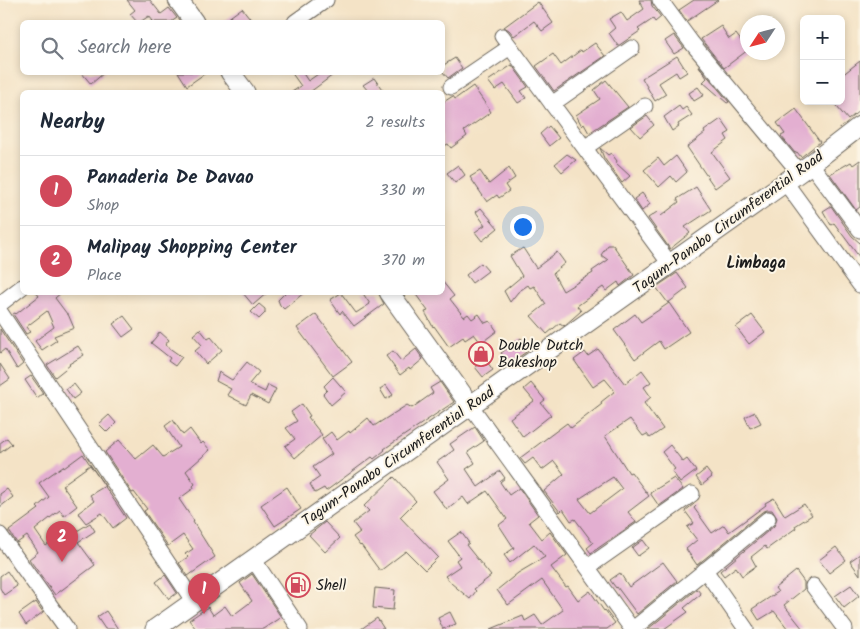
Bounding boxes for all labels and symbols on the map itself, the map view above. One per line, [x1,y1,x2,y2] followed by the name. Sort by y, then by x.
[740,15,785,60] north arrow
[628,145,829,300] street label: Tagum-Panabo Circumferential Road
[510,214,536,240] your location
[726,251,786,276] district label: Limbaga
[498,334,583,375] place label: Double Dutch Bakeshop
[468,341,494,367] shop icon: Double Dutch Bakeshop
[297,381,500,533] street label: Tagum-Panabo Circumferential Road
[46,521,78,562] pin: 2
[285,572,311,598] fuel station icon: Shell
[188,573,220,614] pin: 1
[316,574,346,598] place label: Shell

